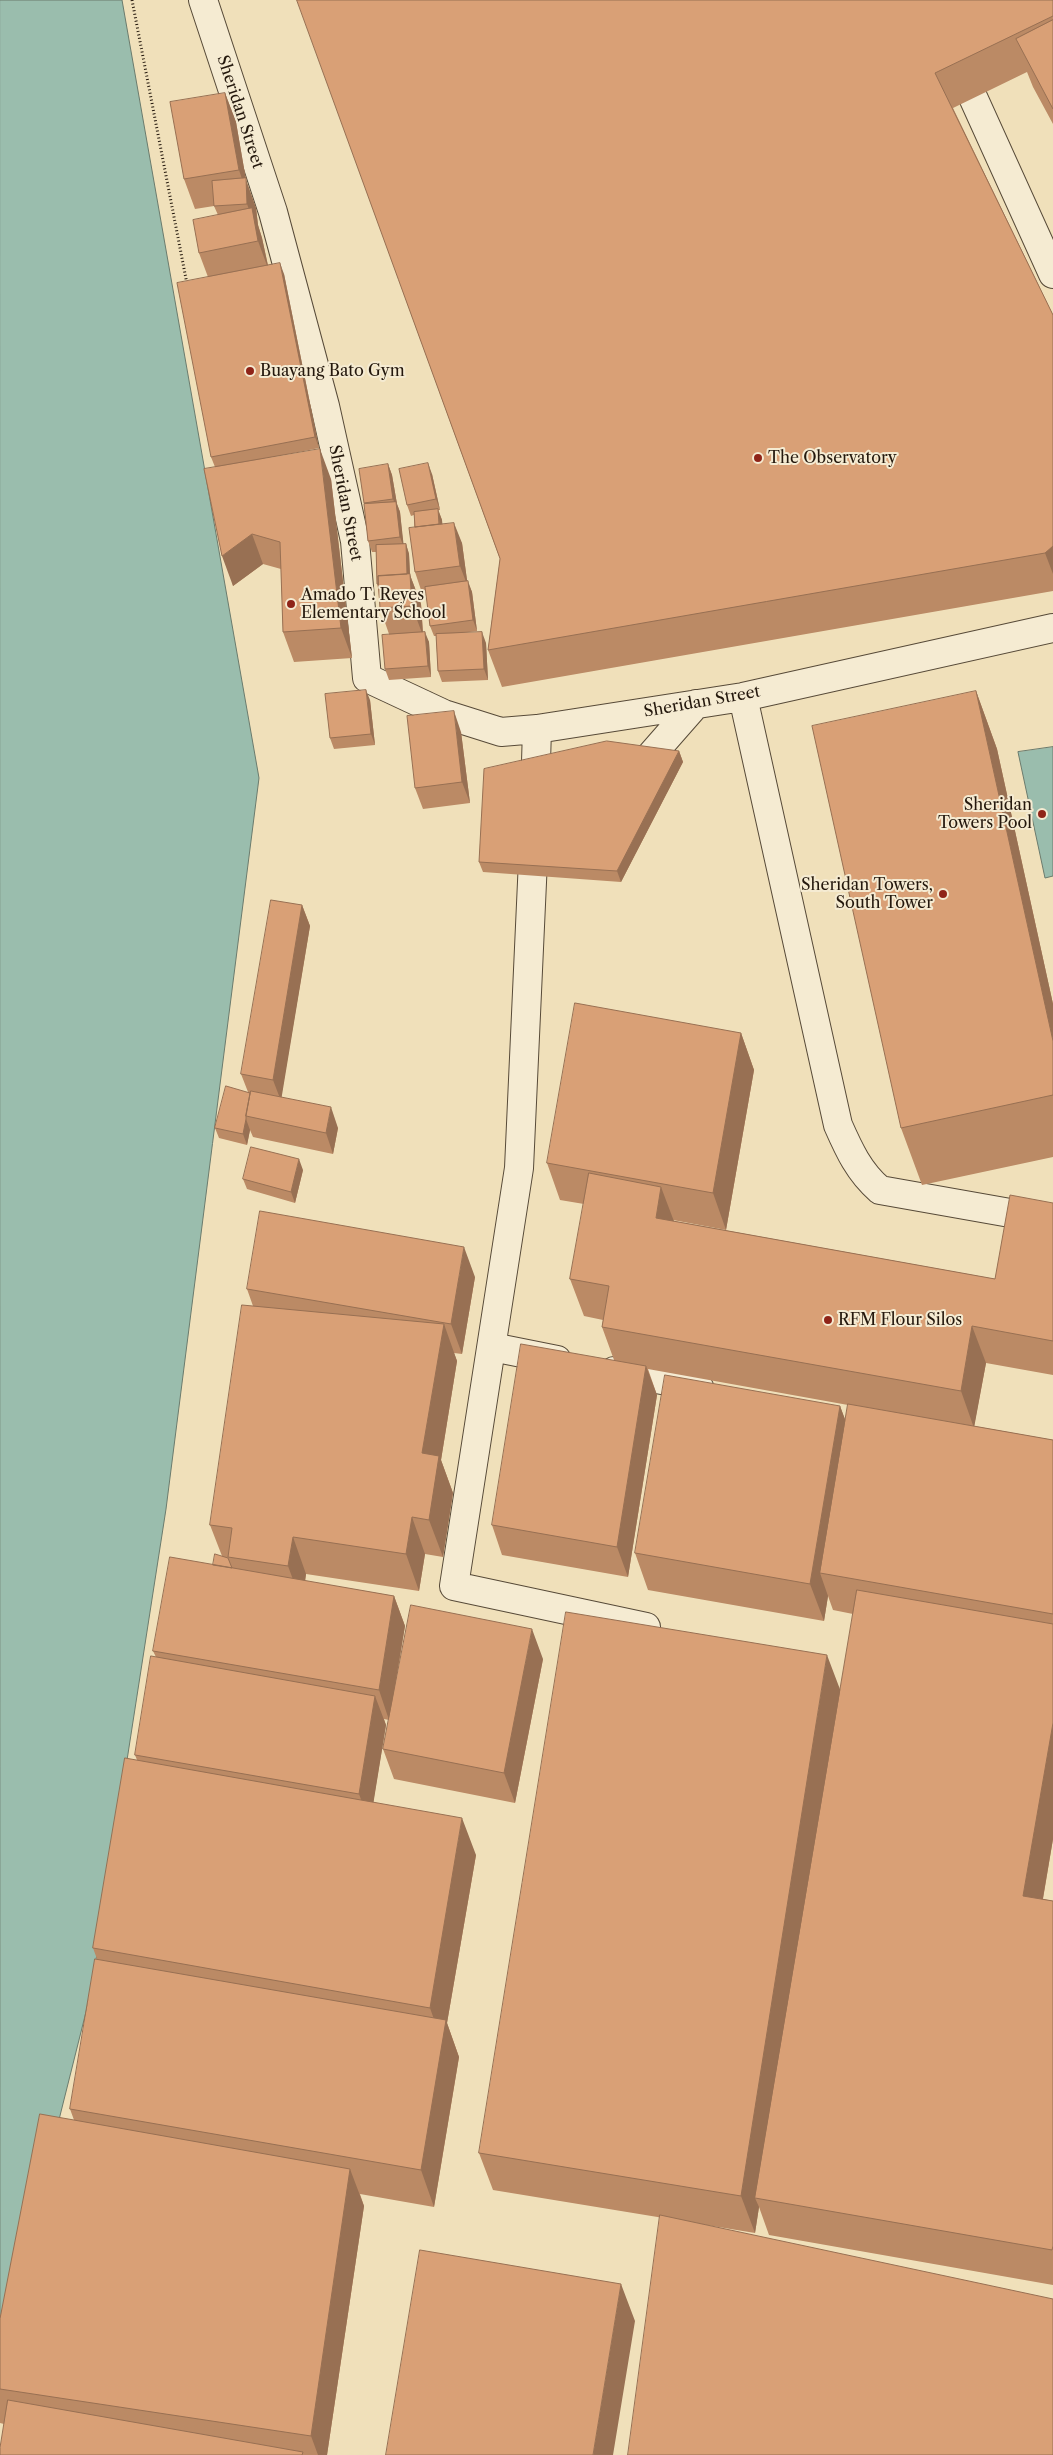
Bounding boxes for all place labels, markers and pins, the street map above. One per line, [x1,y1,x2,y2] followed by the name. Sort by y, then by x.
[260,361,405,381] place label: Buayang Bato Gym
[244,365,256,377] marker: Buayang Bato Gym
[768,448,897,468] place label: The Observatory
[752,452,764,464] marker: The Observatory
[301,585,446,623] place label: Amado T. Reyes Elementary School
[285,598,297,610] marker: Amado T. Reyes Elementary School
[938,795,1032,833] place label: Sheridan Towers Pool
[1036,808,1048,820] marker: Sheridan Towers Pool
[801,875,933,913] place label: Sheridan Towers, South Tower
[937,888,949,900] marker: Sheridan Towers, South Tower
[838,1310,962,1330] place label: RFM Flour Silos
[822,1314,834,1326] marker: RFM Flour Silos

